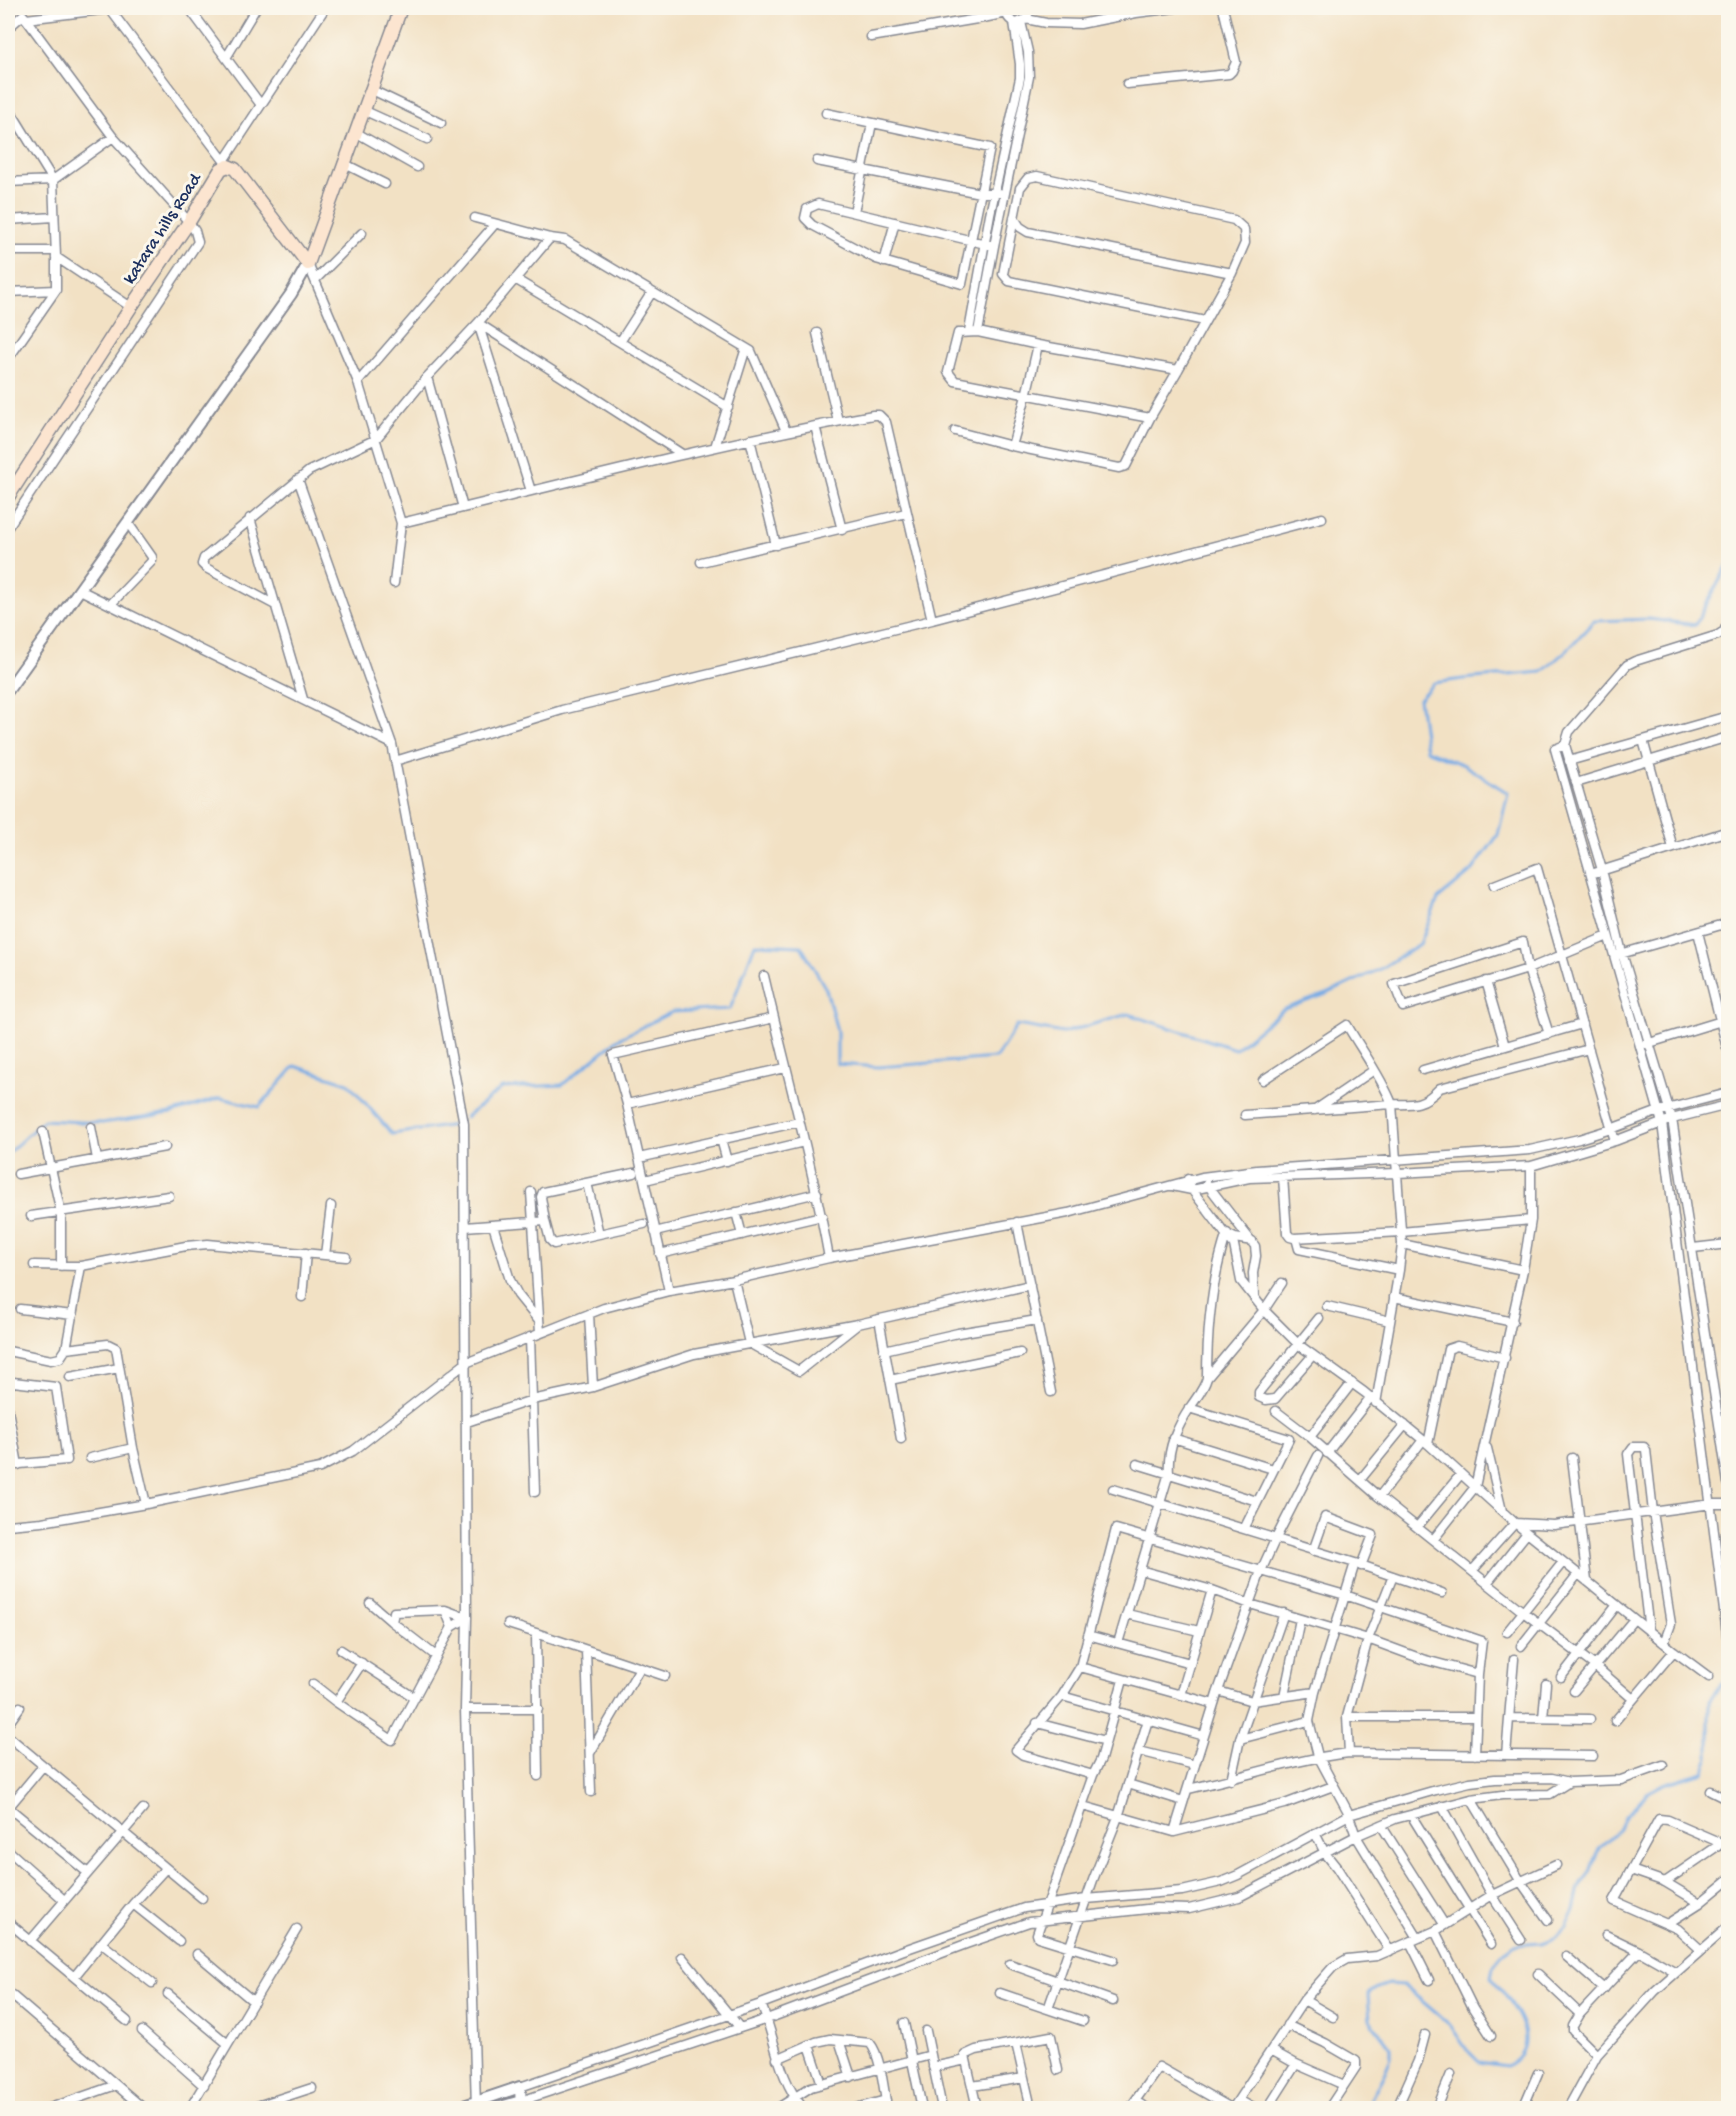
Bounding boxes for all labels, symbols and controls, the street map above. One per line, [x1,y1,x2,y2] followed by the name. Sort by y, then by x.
[120,169,207,289] street label: katara hills Road

